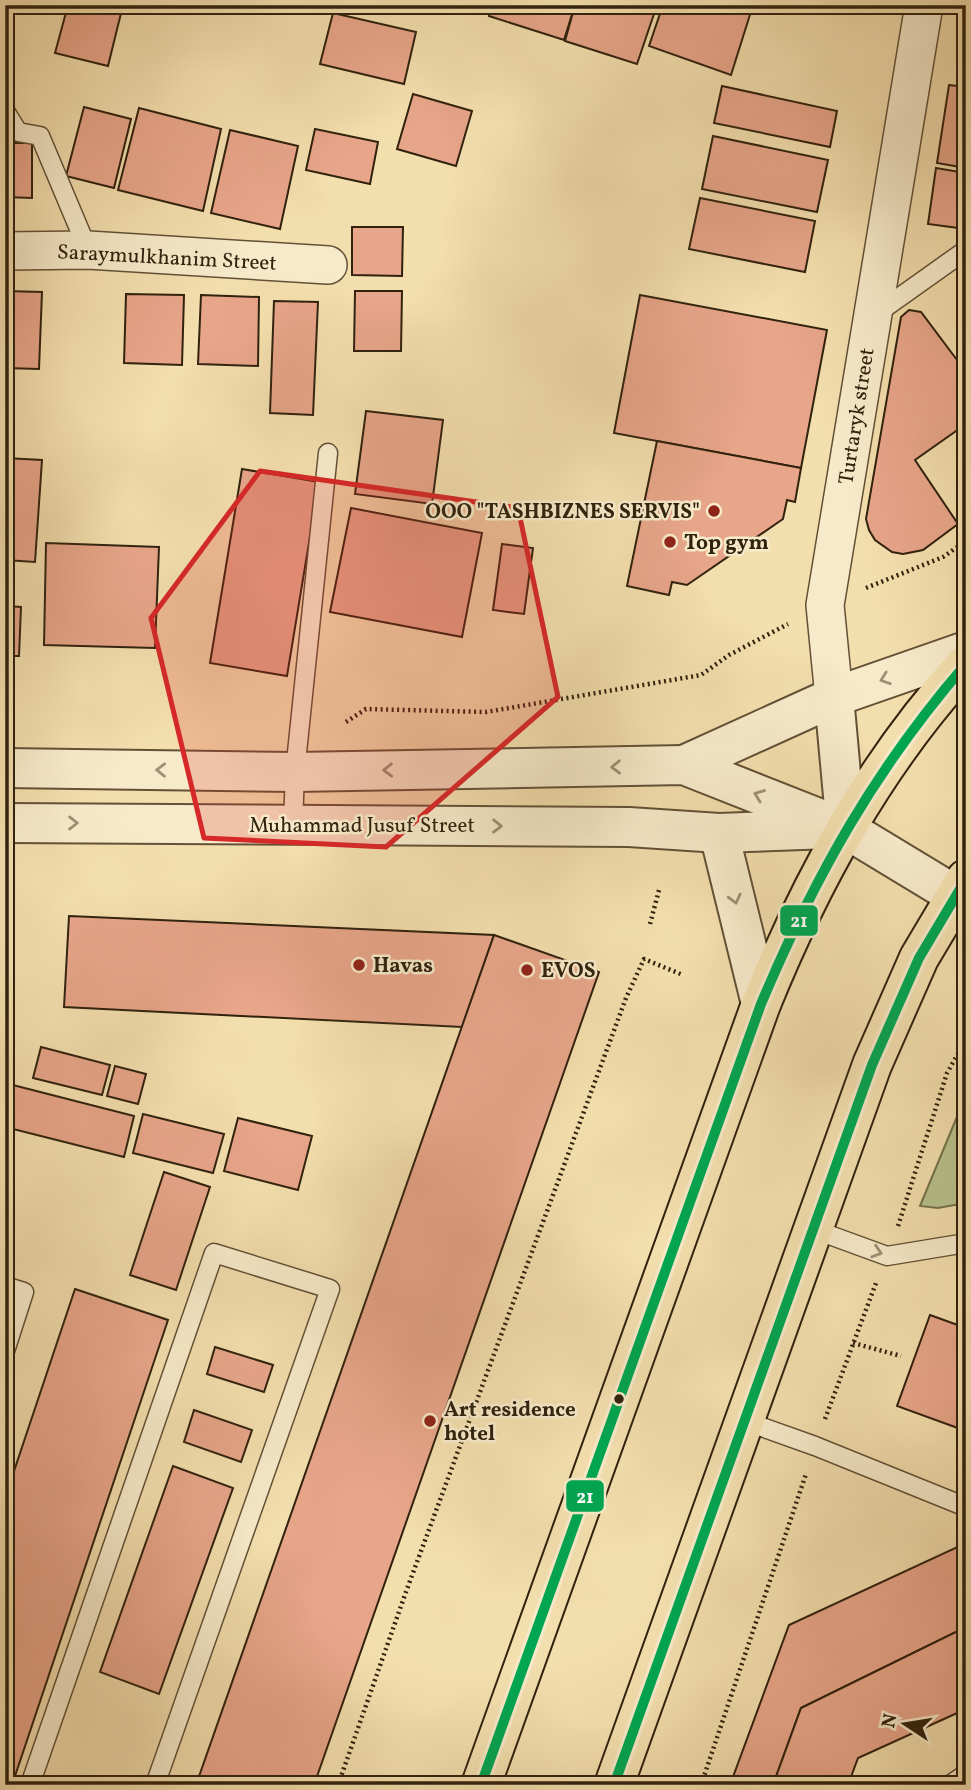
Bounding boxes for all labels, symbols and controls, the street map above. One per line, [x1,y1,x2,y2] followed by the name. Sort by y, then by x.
[56,238,277,279] street label: Saraymulkhanim Street
[832,346,883,487] street label: Turtaryk street
[425,498,700,527] place label: ООО "TASHBIZNES SERVIS"
[706,503,722,519] marker: ООО "TASHBIZNES SERVIS"
[684,529,769,558] place label: Top gym
[662,534,678,550] marker: Top gym
[879,671,891,685] one-way arrow
[610,759,621,774] one-way arrow
[155,762,166,778] one-way arrow
[383,762,393,778] one-way arrow
[754,789,766,803] one-way arrow
[249,812,475,841] street label: Muhammad Jusuf Street
[69,815,79,831] one-way arrow
[492,818,503,834] one-way arrow
[727,893,741,905] one-way arrow
[779,904,819,937] line badge: 21
[790,909,808,935] text: 21
[373,952,433,981] place label: Havas
[351,957,367,973] marker: Havas
[541,957,595,986] place label: EVOS
[519,962,535,978] marker: EVOS
[871,1243,883,1258] one-way arrow
[612,1392,626,1406] unlabelled marker
[444,1396,576,1449] place label: Art residence hotel
[422,1413,438,1429] marker: Art residence hotel
[565,1479,605,1513] line badge: 21
[576,1485,594,1511] text: 21
[870,1688,940,1758] north arrow
[876,1711,905,1730] text: N

